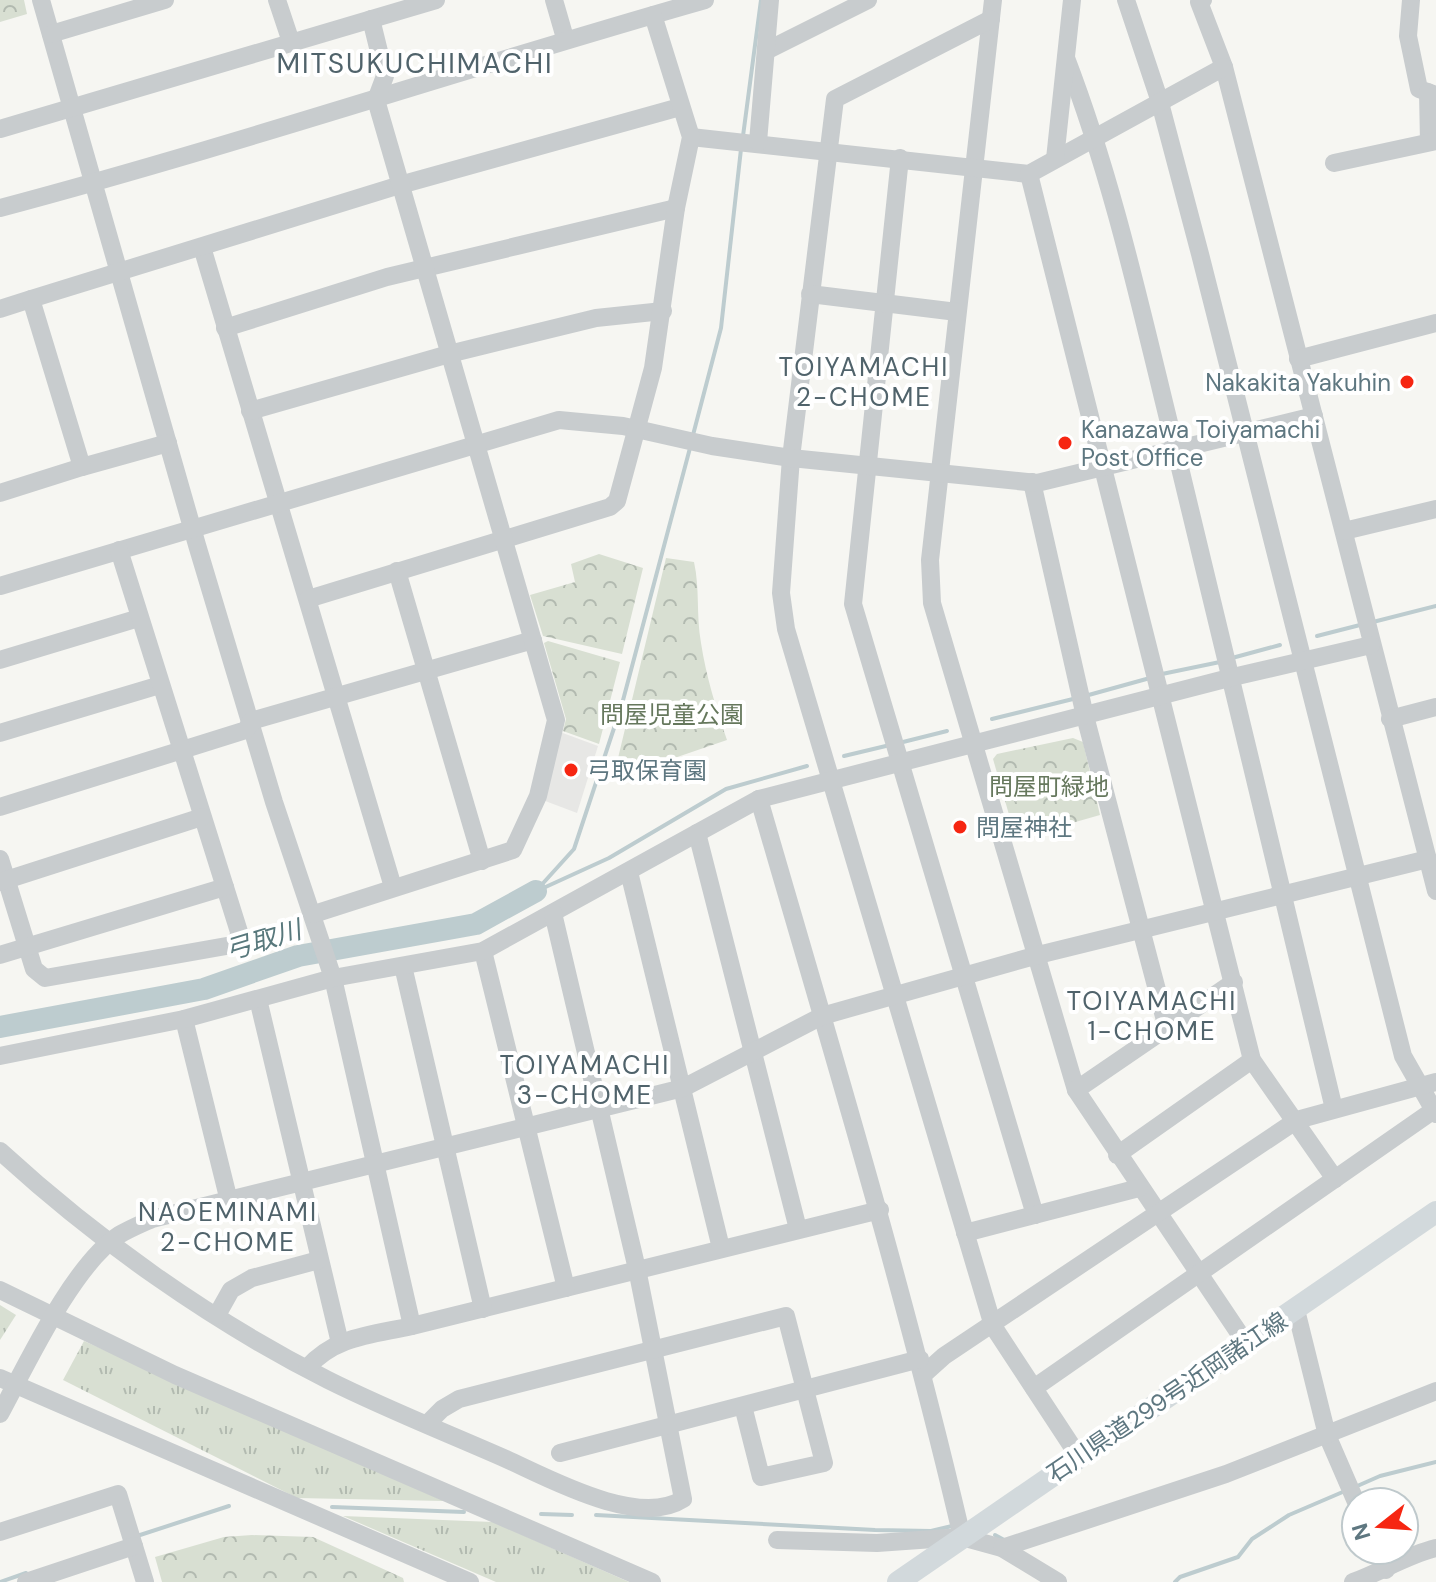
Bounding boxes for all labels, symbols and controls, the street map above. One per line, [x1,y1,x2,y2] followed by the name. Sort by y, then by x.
[276,45,554,82] district label: MITSUKUCHIMACHI
[779,350,949,414] district label: TOIYAMACHI 2-CHOME
[1205,367,1391,398] place label: Nakakita Yakuhin
[1398,373,1416,391] marker: Nakakita Yakuhin
[1081,414,1320,473] place label: Kanazawa Toiyamachi Post Office
[1056,434,1074,452] marker: Kanazawa Toiyamachi Post Office
[600,699,744,730] park label: 問屋児童公園
[587,755,707,786] place label: 弓取保育園
[562,761,580,779] marker: 弓取保育園
[989,771,1109,802] park label: 問屋町緑地
[976,812,1072,843] place label: 問屋神社
[951,818,969,836] marker: 問屋神社
[221,911,308,968] water label: 弓取川
[1067,984,1237,1048] district label: TOIYAMACHI 1-CHOME
[500,1048,670,1112] district label: TOIYAMACHI 3-CHOME
[138,1195,318,1259] district label: NAOEMINAMI 2-CHOME
[1041,1305,1293,1489] street label: 石川県道299号近岡諸江線
[1340,1486,1420,1566] north arrow
[1345,1520,1378,1544] text: N

